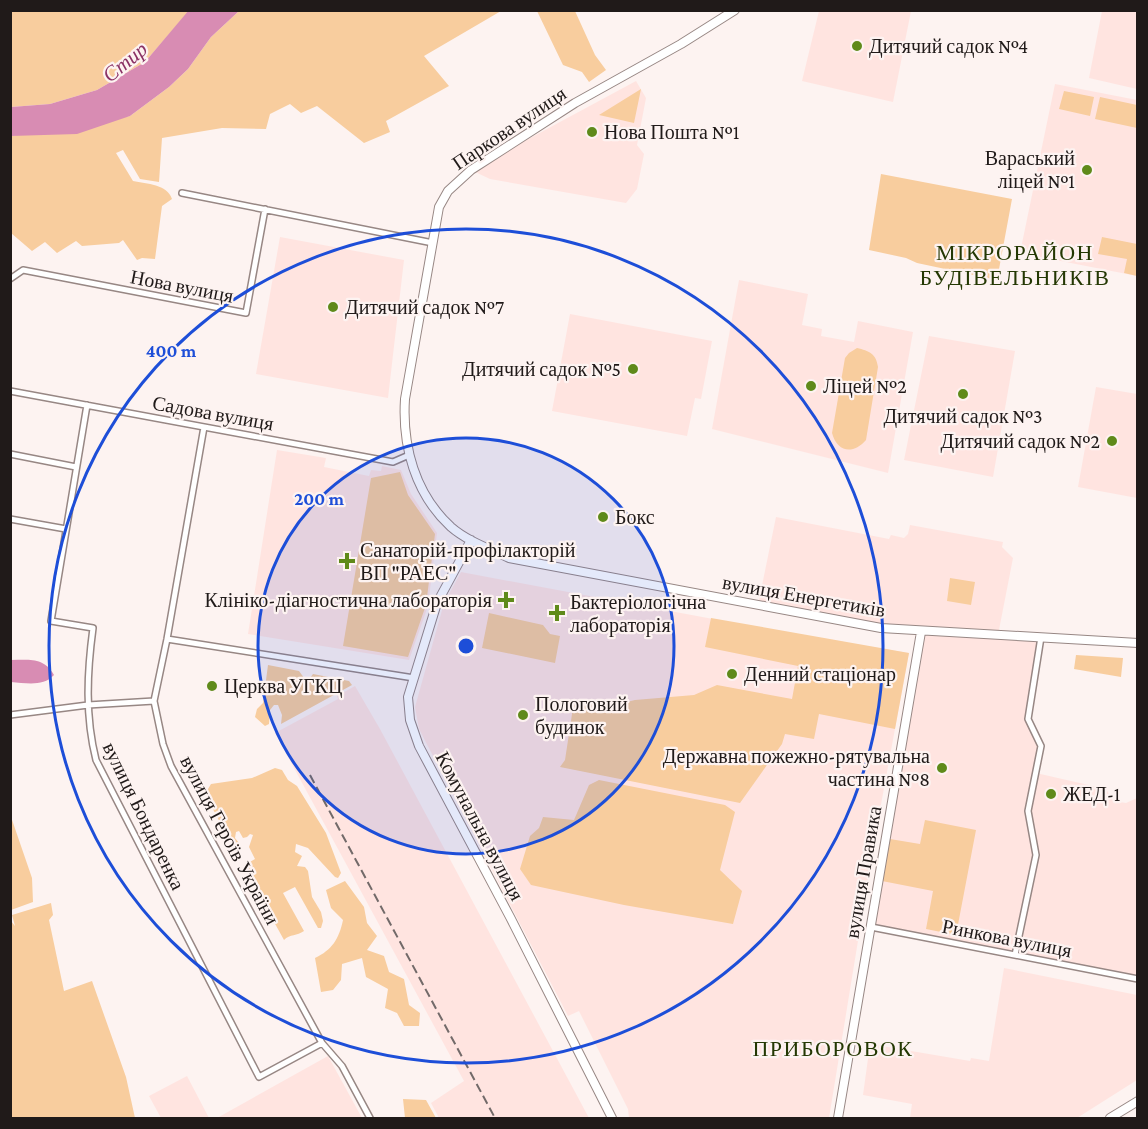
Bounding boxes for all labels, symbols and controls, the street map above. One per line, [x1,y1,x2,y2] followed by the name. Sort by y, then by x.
[869,35,1028,58] place label: Дитячий садок №4
[98,37,152,87] water label: Стир
[850,39,864,53] marker: Дитячий садок №4
[448,82,571,175] street label: Паркова вулиця
[604,121,739,143] place label: Нова Пошта №1
[585,125,599,139] marker: Нова Пошта №1
[985,147,1075,193] place label: Вараський ліцей №1
[1080,163,1094,177] marker: Вараський ліцей №1
[920,240,1110,290] district label: МІКРОРАЙОН БУДІВЕЛЬНИКІВ
[128,265,235,308] street label: Нова вулиця
[345,296,504,319] place label: Дитячий садок №7
[326,300,340,314] marker: Дитячий садок №7
[146,341,197,361] text: 400 m
[462,358,621,381] place label: Дитячий садок №5
[626,362,640,376] marker: Дитячий садок №5
[823,375,907,398] place label: Ліцей №2
[804,379,818,393] marker: Ліцей №2
[956,387,970,401] marker: Дитячий садок №3
[151,392,275,435] street label: Садова вулиця
[883,405,1043,428] place label: Дитячий садок №3
[941,430,1100,453] place label: Дитячий садок №2
[1105,434,1119,448] marker: Дитячий садок №2
[294,489,345,509] text: 200 m
[615,506,655,528] place label: Бокс
[596,510,610,524] marker: Бокс
[360,539,576,584] place label: Санаторій-профілакторій ВП "РАЕС"
[338,552,356,570] marker: Санаторій-профілакторій ВП "РАЕС"
[721,571,887,622] street label: вулиця Енергетиків
[205,589,492,612] place label: Клініко-діагностична лабораторія
[497,591,515,609] marker: Клініко-діагностична лабораторія
[570,591,706,637] place label: Бактеріологічна лабораторія
[548,604,566,622] marker: Бактеріологічна лабораторія
[456,636,476,656] centre of rings
[744,663,896,686] place label: Денний стаціонар
[725,667,739,681] marker: Денний стаціонар
[224,675,342,698] place label: Церква УГКЦ
[205,679,219,693] marker: Церква УГКЦ
[535,693,628,739] place label: Пологовий будинок
[516,708,530,722] marker: Пологовий будинок
[98,739,189,894] street label: вулиця Бондаренка
[663,745,930,790] place label: Державна пожежно-рятувальна частина №8
[431,748,529,905] street label: Комунальна вулиця
[175,752,284,929] street label: вулиця Героїв України
[935,761,949,775] marker: Державна пожежно-рятувальна частина №8
[1063,783,1120,806] place label: ЖЕД-1
[1044,787,1058,801] marker: ЖЕД-1
[841,804,886,940] street label: вулиця Правика
[940,915,1074,962] street label: Ринкова вулиця
[752,1036,914,1061] district label: ПРИБОРОВОК

